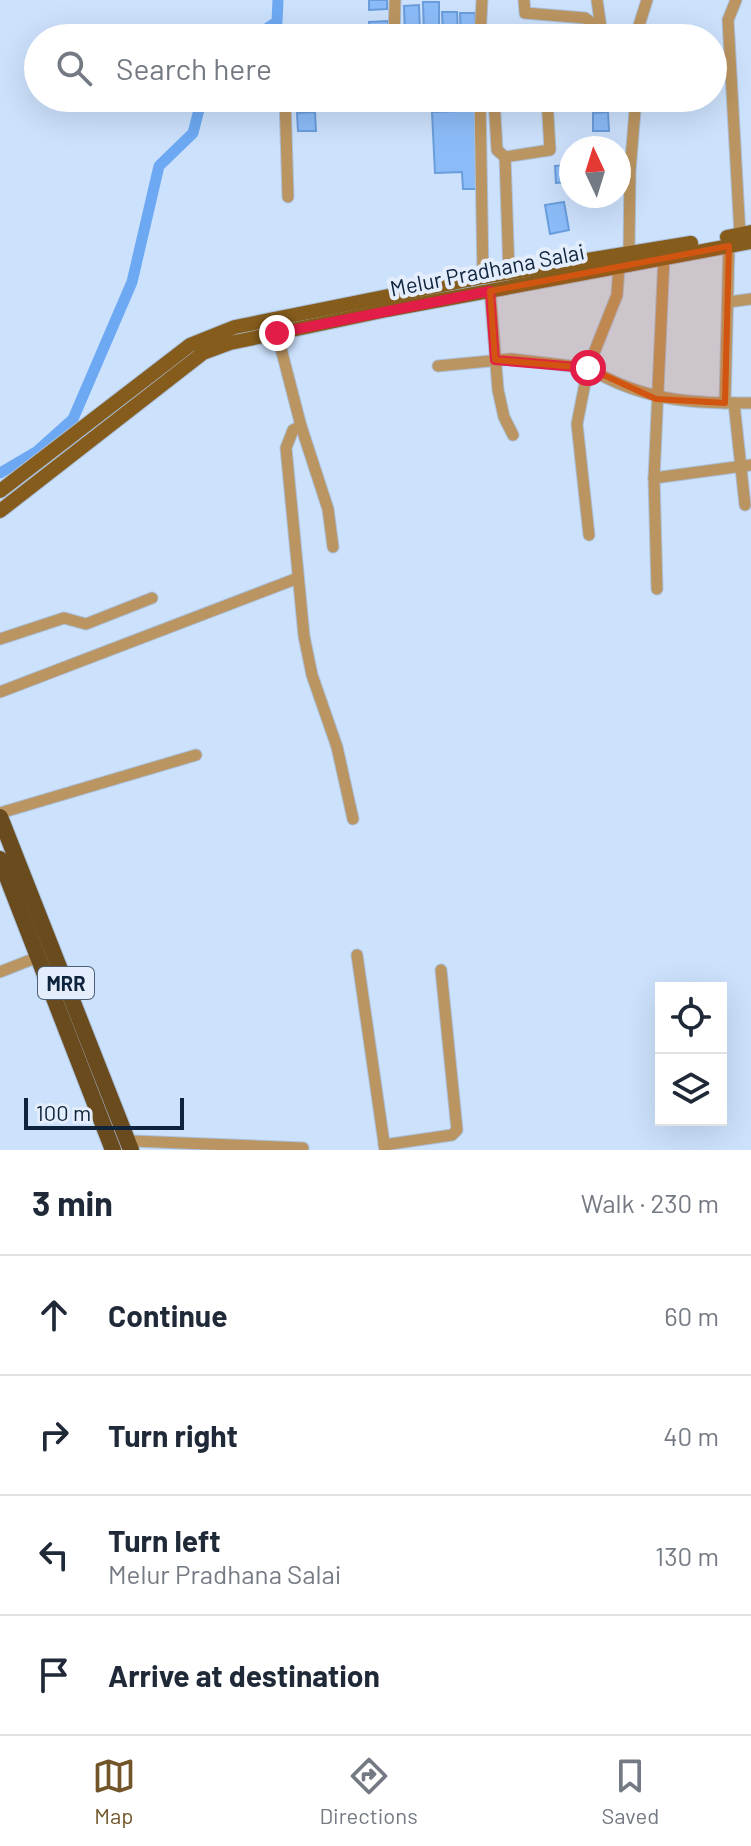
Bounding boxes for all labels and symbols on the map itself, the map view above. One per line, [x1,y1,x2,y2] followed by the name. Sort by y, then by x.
[559,136,631,208] north arrow
[388,237,586,301] street label: Melur Pradhana Salai
[259,315,295,351] route end
[570,350,606,386] route start
[38,967,94,999] road number: MRR
[24,1094,184,1130] scale bar

